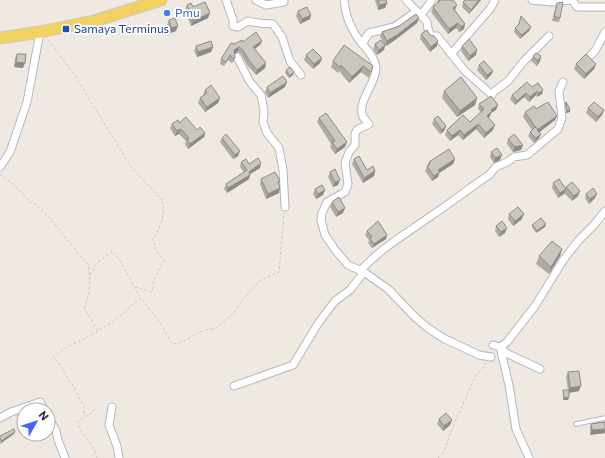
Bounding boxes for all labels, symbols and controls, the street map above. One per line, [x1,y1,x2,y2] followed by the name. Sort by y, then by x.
[175,5,200,19] place label: Pmu
[162,8,172,18] marker: Pmu
[74,21,169,35] place label: Samaya Terminus
[61,24,71,34] marker: Samaya Terminus
[16,402,56,442] north arrow
[37,408,52,423] text: N

